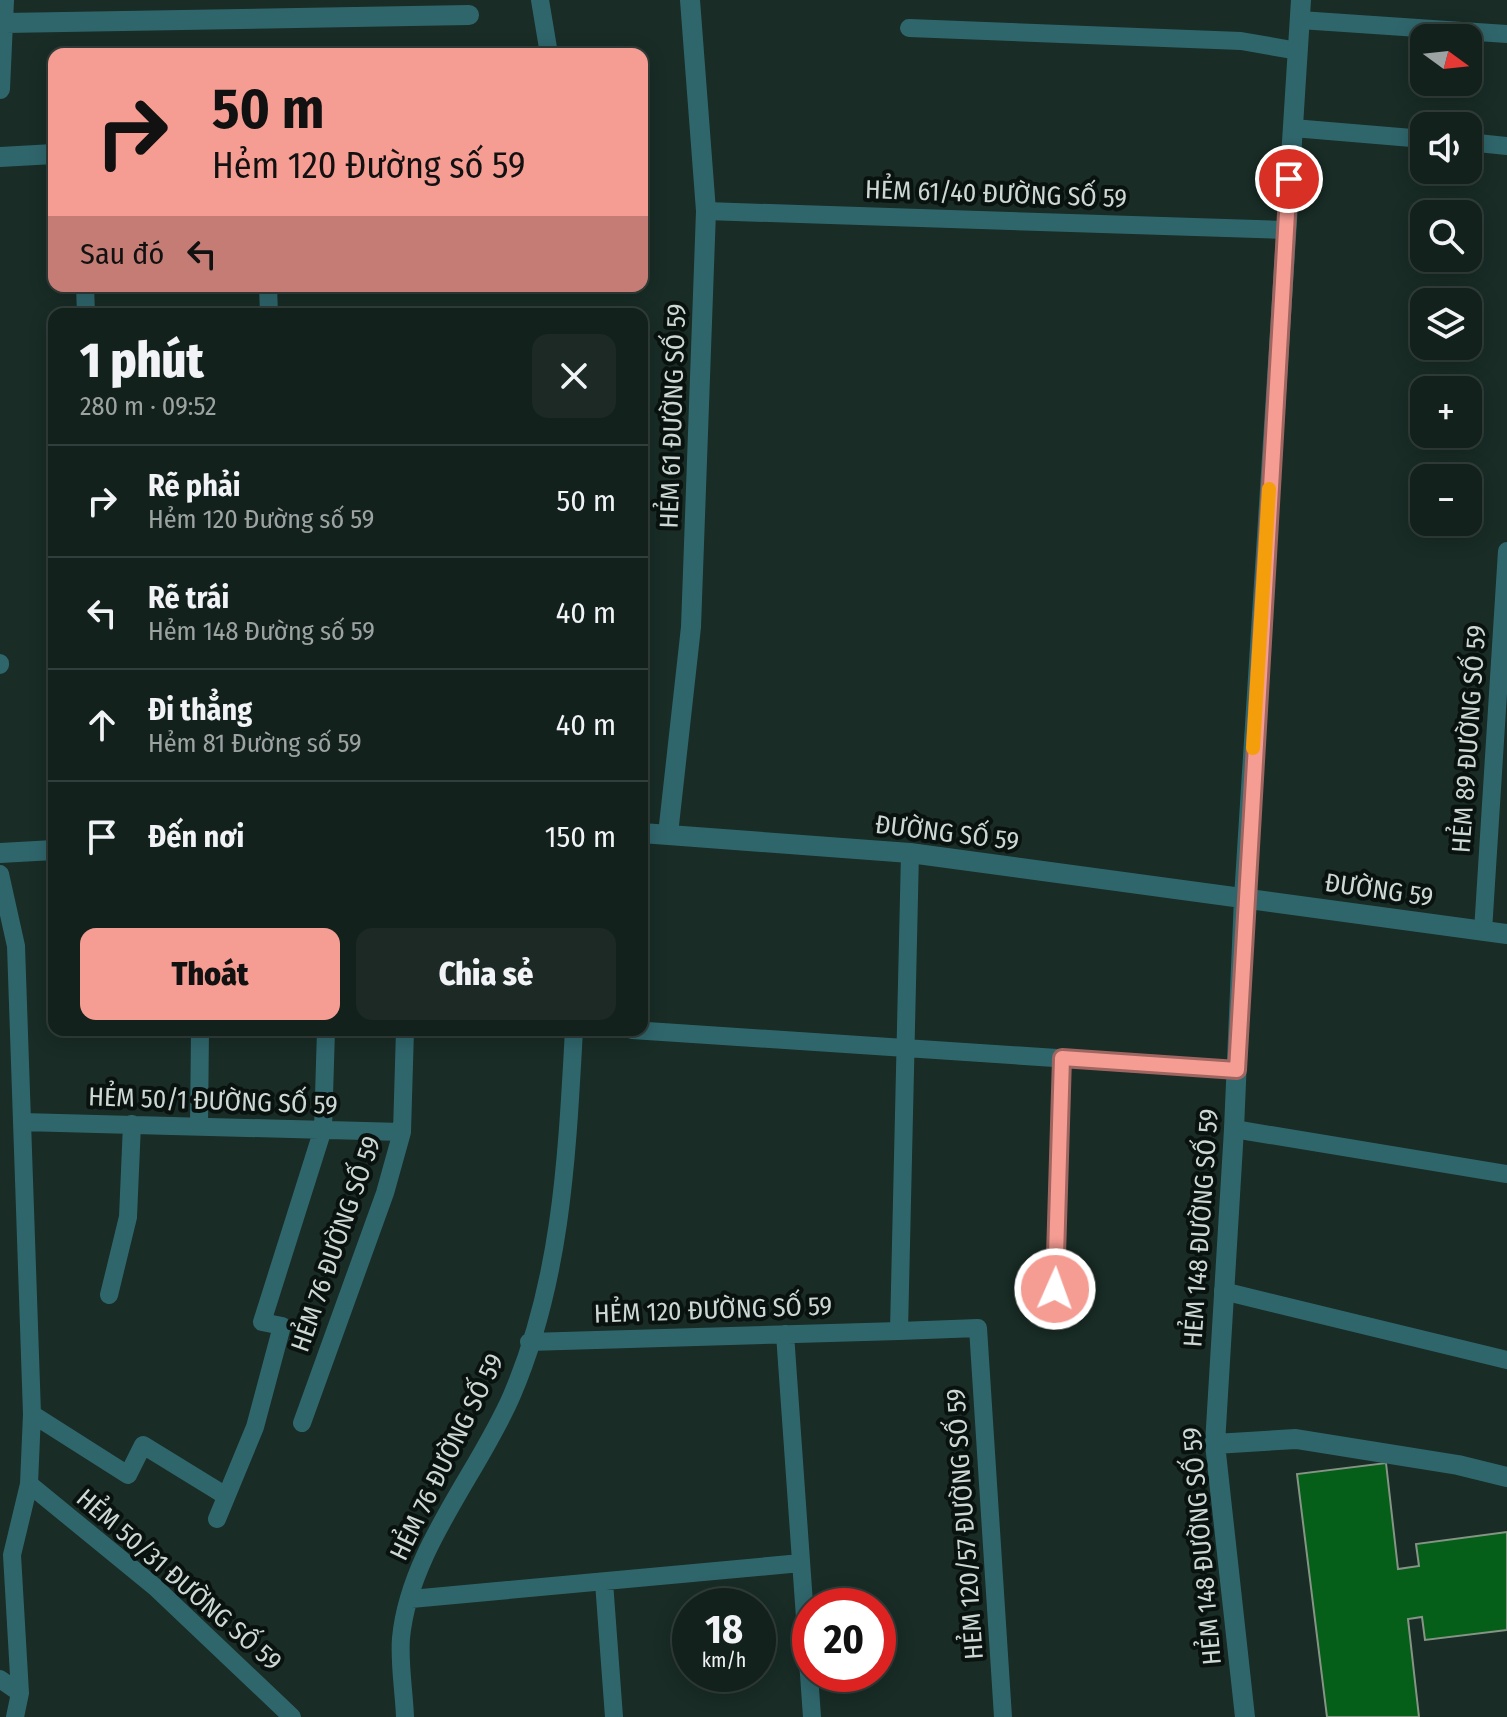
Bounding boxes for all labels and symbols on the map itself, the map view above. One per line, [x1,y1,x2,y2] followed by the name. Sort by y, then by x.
[1410,24,1482,96] north arrow
[1255,145,1323,213] pin
[865,171,1128,214] street label: HẺM 61/40 ĐƯỜNG SỐ 59
[651,303,692,529] street label: HẺM 61 ĐƯỜNG SỐ 59
[1443,624,1492,854] street label: HẺM 89 ĐƯỜNG SỐ 59
[873,806,1021,857] street label: ĐƯỜNG SỐ 59
[1323,867,1435,913] street label: ĐƯỜNG 59
[88,1078,338,1121] street label: HẺM 50/1 ĐƯỜNG SỐ 59
[1174,1108,1225,1348] street label: HẺM 148 ĐƯỜNG SỐ 59
[282,1131,387,1356] street label: HẺM 76 ĐƯỜNG SỐ 59
[1013,1247,1097,1331] position arrow
[593,1287,833,1330] street label: HẺM 120 ĐƯỜNG SỐ 59
[381,1347,510,1565] street label: HẺM 76 ĐƯỜNG SỐ 59
[937,1387,990,1661] street label: HẺM 120/57 ĐƯỜNG SỐ 59
[1173,1426,1228,1667] street label: HẺM 148 ĐƯỜNG SỐ 59
[70,1480,290,1677] street label: HẺM 50/31 ĐƯỜNG SỐ 59
[792,1588,896,1692] speed limit sign: 20

